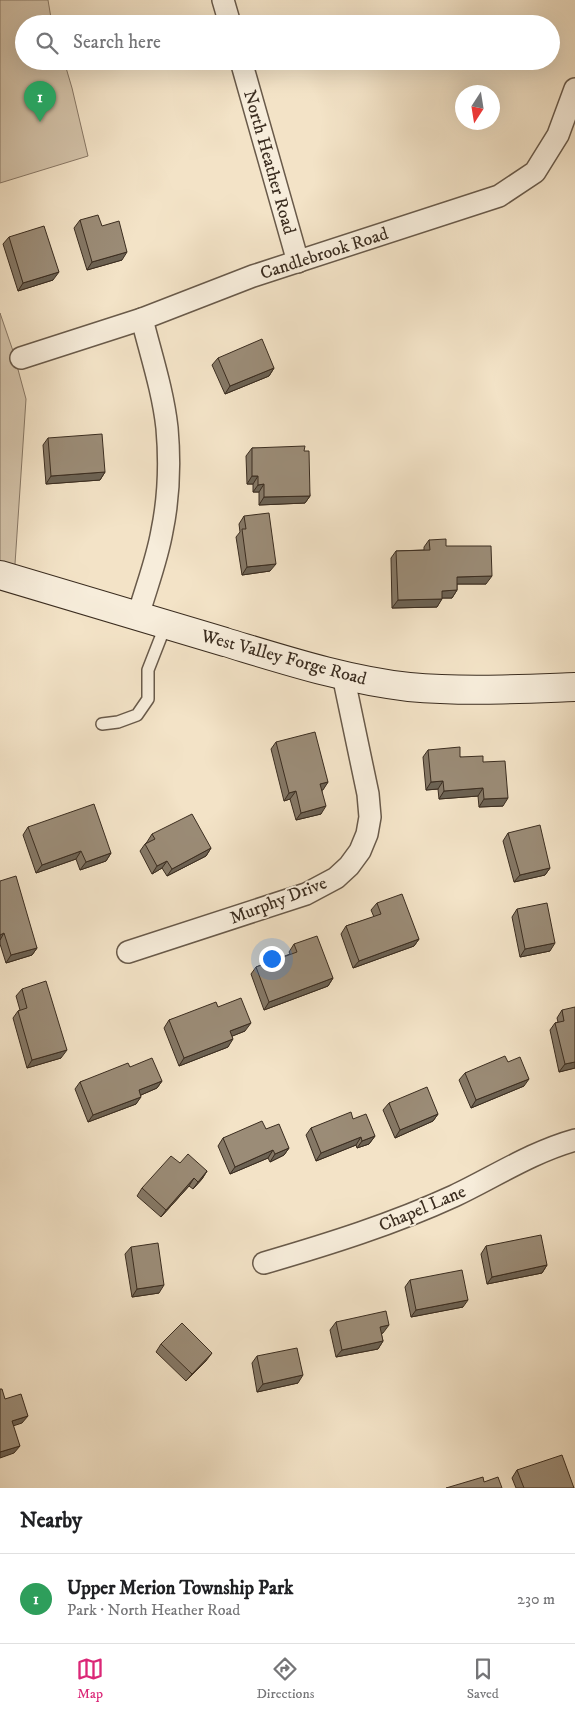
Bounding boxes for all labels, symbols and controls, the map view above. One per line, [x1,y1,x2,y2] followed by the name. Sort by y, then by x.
[15,15,560,70] search box
[33,29,61,57] icon: search
[73,31,161,54] text: Search here
[24,81,56,122] pin: 1
[455,85,500,130] north arrow
[238,88,300,237] street label: North Heather Road
[258,223,391,285] street label: Candlebrook Road
[198,625,369,691] street label: West Valley Forge Road
[227,872,330,930] street label: Murphy Drive
[259,946,285,972] your location
[376,1181,469,1237] street label: Chapel Lane
[20,1508,82,1534] text: Nearby
[67,1577,294,1600] text: Upper Merion Township Park
[33,1589,39,1609] text: 1
[517,1589,555,1609] text: 230 m
[67,1600,240,1620] text: Park · North Heather Road
[76,1655,104,1703] tab: Map
[256,1655,314,1703] tab: Directions
[467,1655,499,1703] tab: Saved

